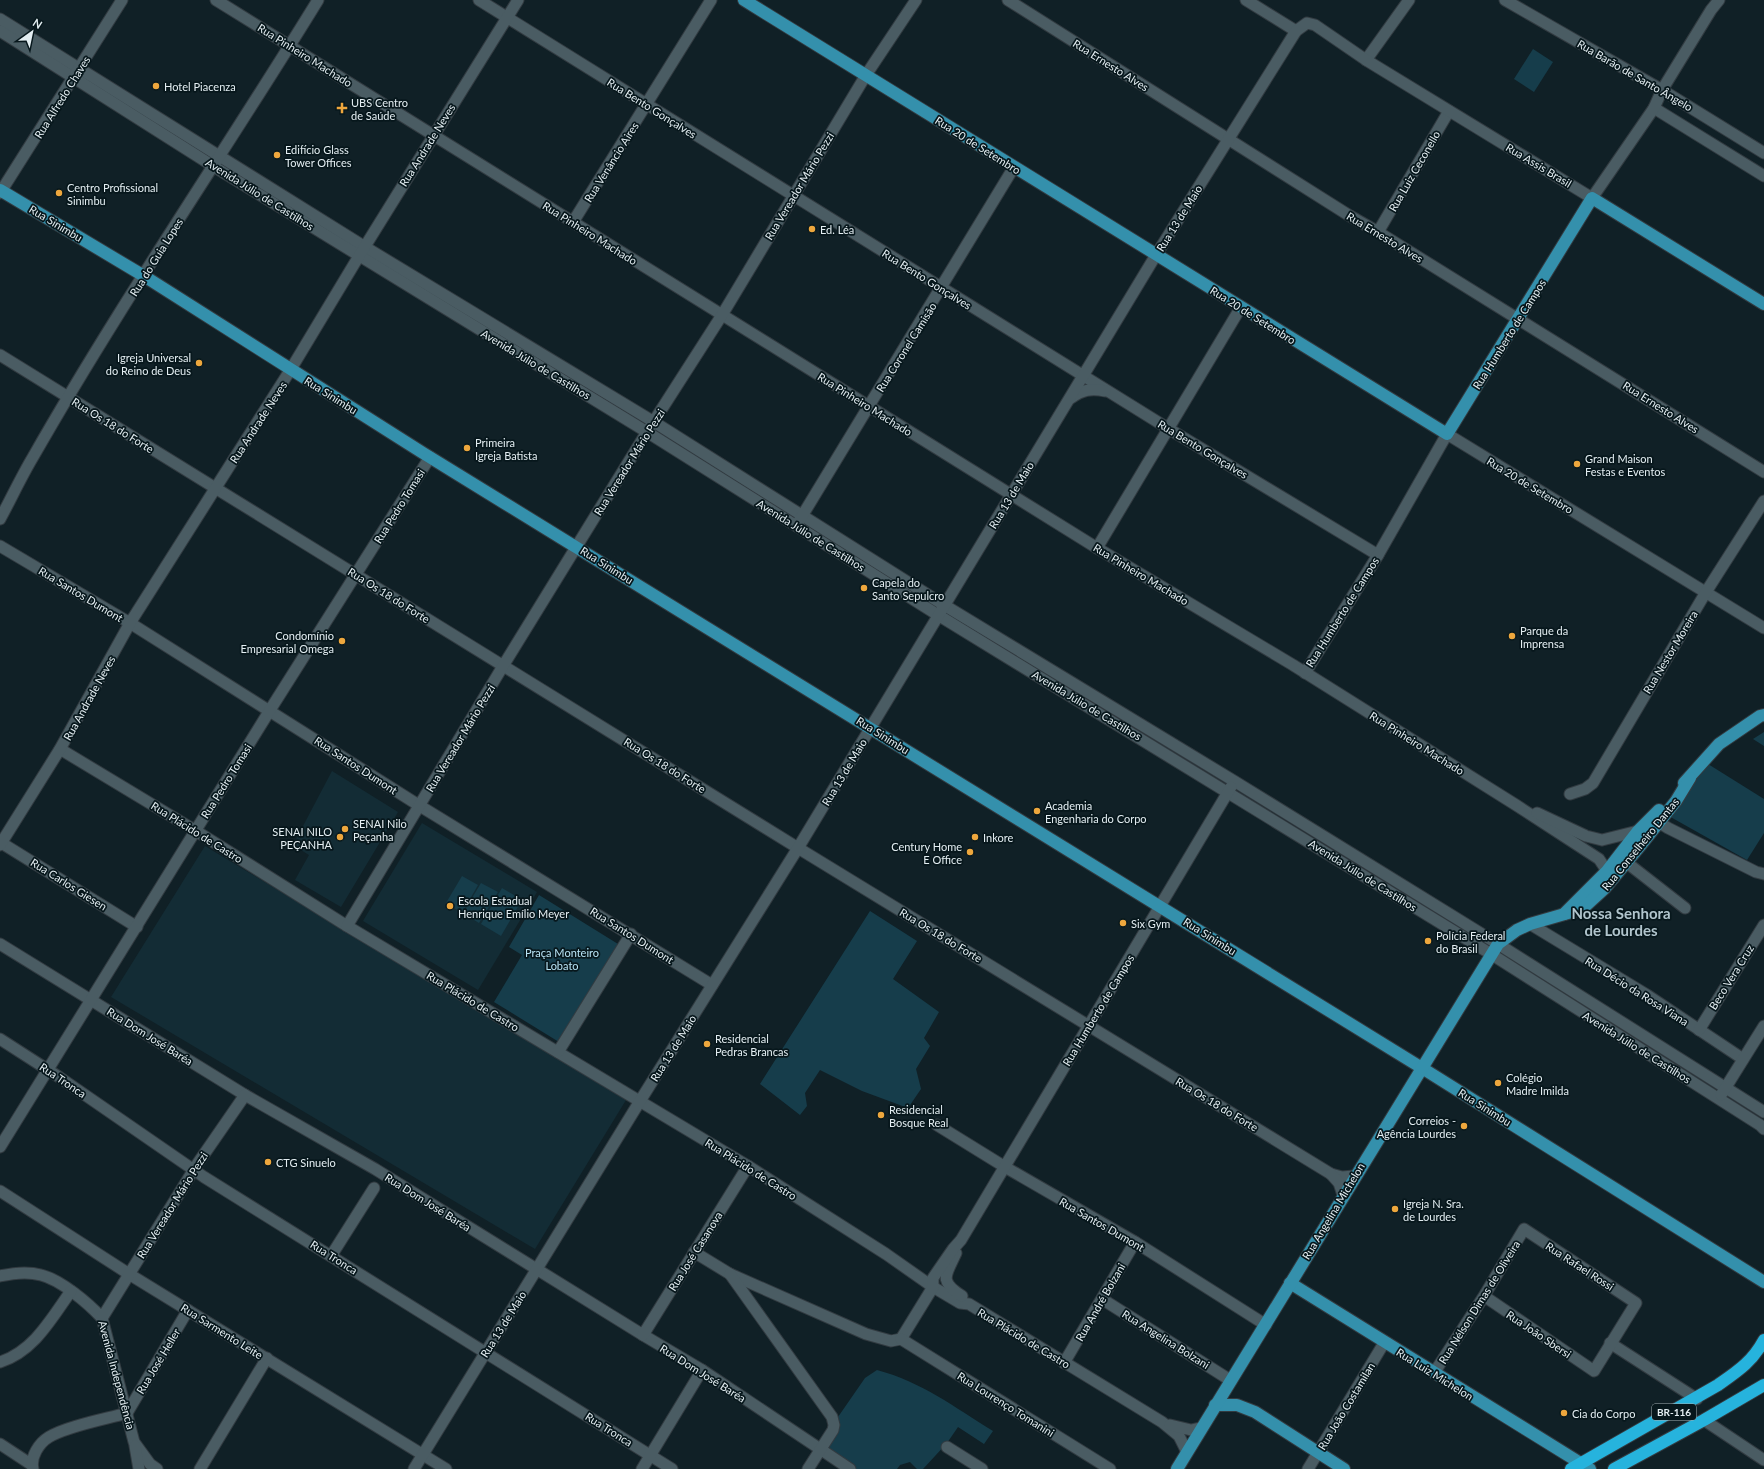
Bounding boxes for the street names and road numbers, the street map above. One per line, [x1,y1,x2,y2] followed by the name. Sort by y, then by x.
[255,21,355,89] street label: Rua Pinheiro Machado
[1071,37,1151,94] street label: Rua Ernesto Alves
[1575,37,1695,113] street label: Rua Barão de Santo Ângelo
[31,53,93,140] street label: Rua Alfredo Chaves
[605,75,699,141] street label: Rua Bento Gonçalves
[396,101,458,189] street label: Rua Andrade Neves
[933,113,1023,177] street label: Rua 20 de Setembro
[581,119,641,204] street label: Rua Venâncio Aires
[1386,128,1442,214] street label: Rua Luiz Ceconello
[762,130,836,242] street label: Rua Vereador Mário Pezzi
[1504,140,1574,190] street label: Rua Assis Brasil
[204,155,317,233] street label: Avenida Júlio de Castilhos
[1153,182,1205,254] street label: Rua 13 de Maio
[540,199,640,267] street label: Rua Pinheiro Machado
[27,202,85,244] street label: Rua Sinimbu
[1344,209,1426,265] street label: Rua Ernesto Alves
[127,215,185,298] street label: Rua do Guia Lopes
[880,246,974,312] street label: Rua Bento Gonçalves
[1470,276,1548,391] street label: Rua Humberto de Campos
[1208,283,1298,347] street label: Rua 20 de Setembro
[873,300,939,394] street label: Rua Coronel Camisão
[479,326,593,402] street label: Avenida Júlio de Castilhos
[815,370,915,438] street label: Rua Pinheiro Machado
[302,374,360,416] street label: Rua Sinimbu
[227,379,289,465] street label: Rua Andrade Neves
[1621,379,1701,436] street label: Rua Ernesto Alves
[70,395,156,455] street label: Rua Os 18 do Forte
[591,406,667,518] street label: Rua Vereador Mário Pezzi
[1156,417,1251,481] street label: Rua Bento Gonçalves
[1485,454,1575,516] street label: Rua 20 de Setembro
[986,459,1036,531] street label: Rua 13 de Maio
[371,466,427,546] street label: Rua Pedro Tomasi
[755,496,868,574] street label: Avenida Júlio de Castilhos
[1091,540,1191,608] street label: Rua Pinheiro Machado
[578,544,636,586] street label: Rua Sinimbu
[1303,554,1381,669] street label: Rua Humberto de Campos
[37,564,126,624] street label: Rua Santos Dumont
[346,565,432,625] street label: Rua Os 18 do Forte
[1640,608,1700,696] street label: Rua Nestor Moreira
[60,653,118,743] street label: Rua Andrade Neves
[1030,667,1144,743] street label: Avenida Júlio de Castilhos
[423,682,497,794] street label: Rua Vereador Mário Pezzi
[1367,709,1467,777] street label: Rua Pinheiro Machado
[854,714,912,756] street label: Rua Sinimbu
[312,733,400,797] street label: Rua Santos Dumont
[622,735,708,795] street label: Rua Os 18 do Forte
[819,736,869,808] street label: Rua 13 de Maio
[198,741,254,821] street label: Rua Pedro Tomasi
[1599,795,1681,893] street label: Rua Conselheiro Dantas
[149,799,245,865] street label: Rua Plácido de Castro
[1307,836,1420,914] street label: Avenida Júlio de Castilhos
[28,855,110,913] street label: Rua Carlos Giesen
[588,904,676,966] street label: Rua Santos Dumont
[897,905,985,965] street label: Rua Os 18 do Forte
[1181,915,1239,957] street label: Rua Sinimbu
[1706,942,1756,1012] street label: Beco Vera Cruz
[1060,952,1136,1068] street label: Rua Humberto de Campos
[1583,954,1691,1028] street label: Rua Décio da Rosa Viana
[425,968,521,1034] street label: Rua Plácido de Castro
[105,1004,195,1068] street label: Rua Dom José Baréa
[1581,1008,1694,1086] street label: Avenida Júlio de Castilhos
[647,1012,699,1084] street label: Rua 13 de Maio
[37,1060,89,1100] street label: Rua Tronca
[1173,1074,1261,1134] street label: Rua Os 18 do Forte
[1456,1086,1514,1128] street label: Rua Sinimbu
[703,1136,799,1202] street label: Rua Plácido de Castro
[134,1149,210,1261] street label: Rua Vereador Mário Pezzi
[1299,1160,1367,1262] street label: Rua Angelina Michelon
[383,1170,473,1234] street label: Rua Dom José Baréa
[1057,1194,1147,1254] street label: Rua Santos Dumont
[665,1209,725,1293] street label: Rua José Casanova
[308,1237,360,1277] street label: Rua Tronca
[1436,1238,1522,1366] street label: Rua Nélson Dimas de Oliveira
[1543,1239,1617,1293] street label: Rua Rafael Rossi
[1072,1260,1128,1343] street label: Rua André Bolzani
[477,1288,529,1360] street label: Rua 13 de Maio
[179,1301,265,1361] street label: Rua Sarmento Leite
[976,1305,1072,1371] street label: Rua Plácido de Castro
[1120,1307,1212,1371] street label: Rua Angelina Bolzani
[1504,1308,1574,1361] street label: Rua João Sbersi
[96,1319,138,1431] street label: Avenida Independência
[133,1326,183,1396] street label: Rua José Heller
[658,1341,748,1405] street label: Rua Dom José Baréa
[1394,1345,1476,1403] street label: Rua Luiz Michelon
[1315,1360,1377,1452] street label: Rua João Costamilan
[955,1369,1057,1439] street label: Rua Lourenço Tomanini
[1652,1404,1696,1420] road number: BR-116
[583,1409,635,1449] street label: Rua Tronca

